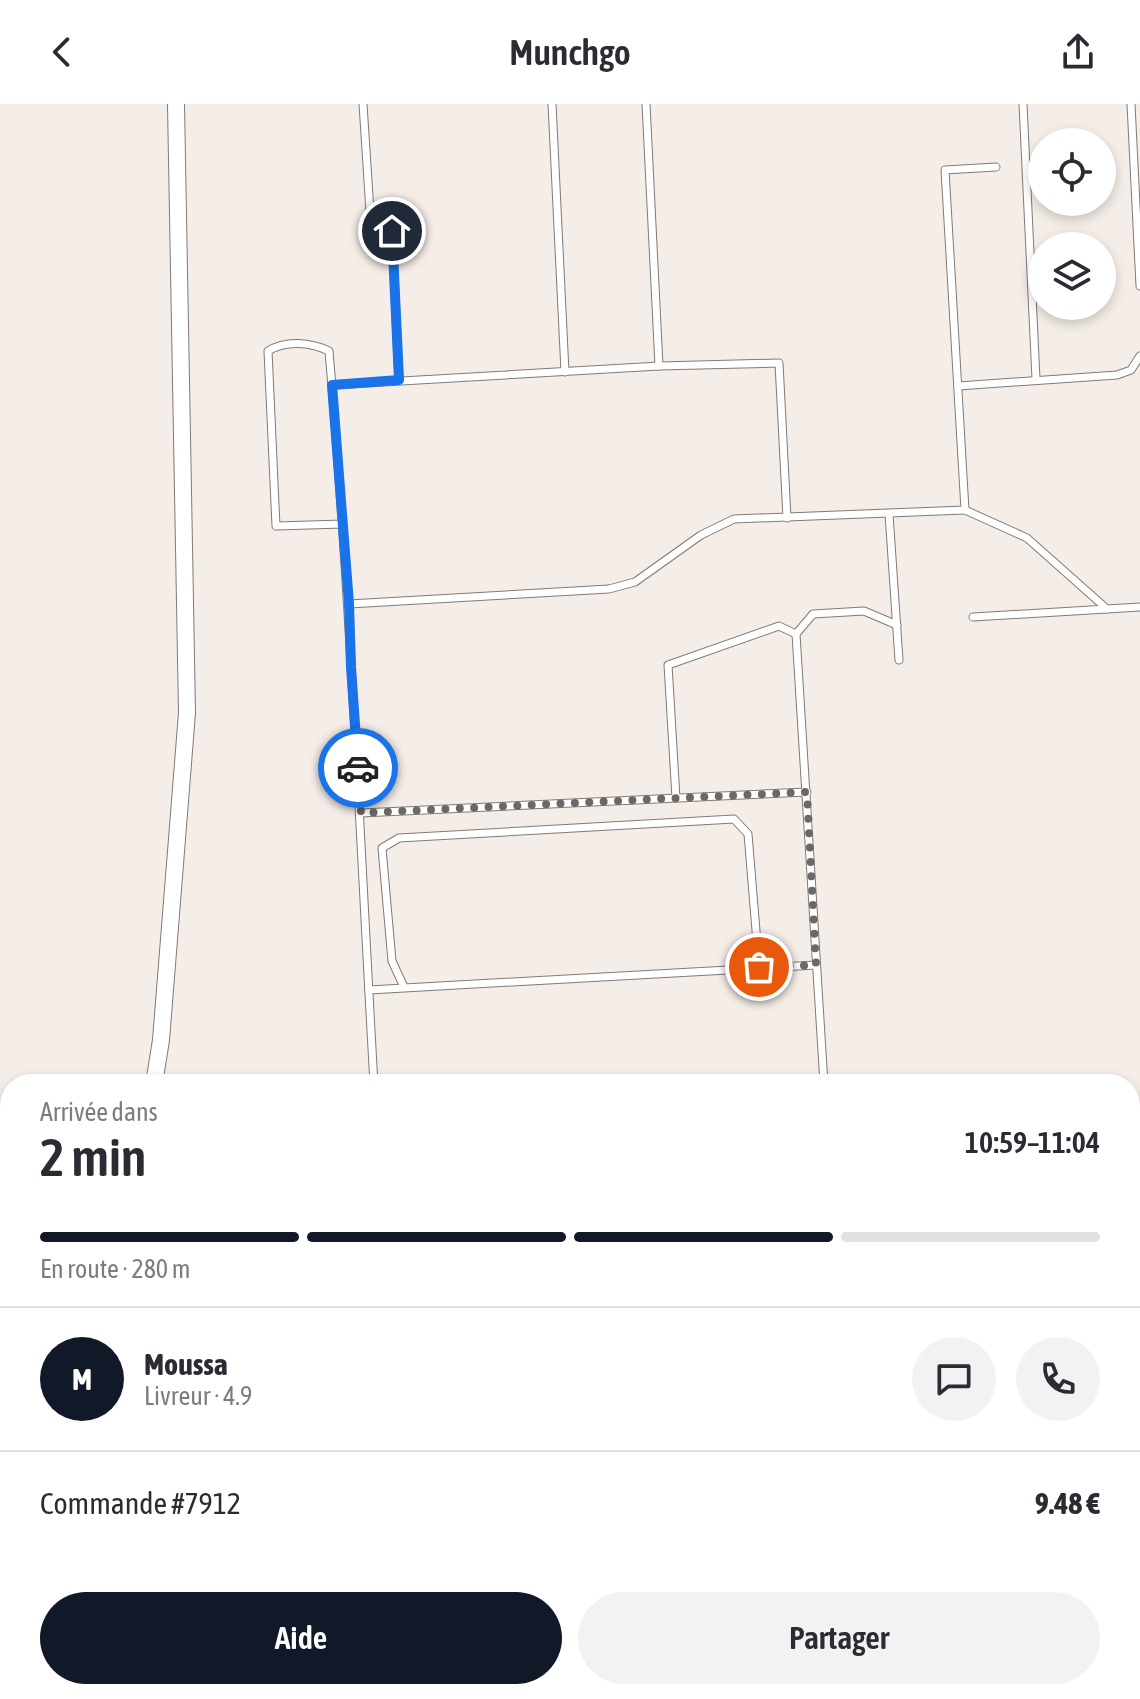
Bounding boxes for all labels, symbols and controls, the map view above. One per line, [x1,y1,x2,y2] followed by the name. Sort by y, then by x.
[40,30,84,74] icon: back
[1056,30,1100,74] icon: share
[509,31,631,73] text: Munchgo
[1028,128,1116,320] map controls
[1028,128,1116,216] button: locate
[358,197,426,265] pin
[370,209,414,253] icon: home
[1028,232,1116,320] button: layers
[318,728,398,808] courier
[336,746,380,790] icon: car
[725,933,793,1001] pin
[737,945,781,989] icon: bag
[40,1097,158,1127] text: Arrivée dans
[965,1125,1100,1159] text: 10:59–11:04
[40,1127,146,1187] text: 2 min
[40,1254,190,1284] text: En route · 280 m
[912,1337,996,1421] button: chat
[1016,1337,1100,1421] button: phone
[144,1347,228,1381] text: Moussa
[72,1362,92,1396] text: M
[144,1381,252,1411] text: Livreur · 4.9
[40,1486,241,1520] text: Commande #7912
[1035,1486,1100,1520] text: 9.48 €
[40,1592,562,1684] button: Aide
[578,1592,1100,1684] button: Partager

